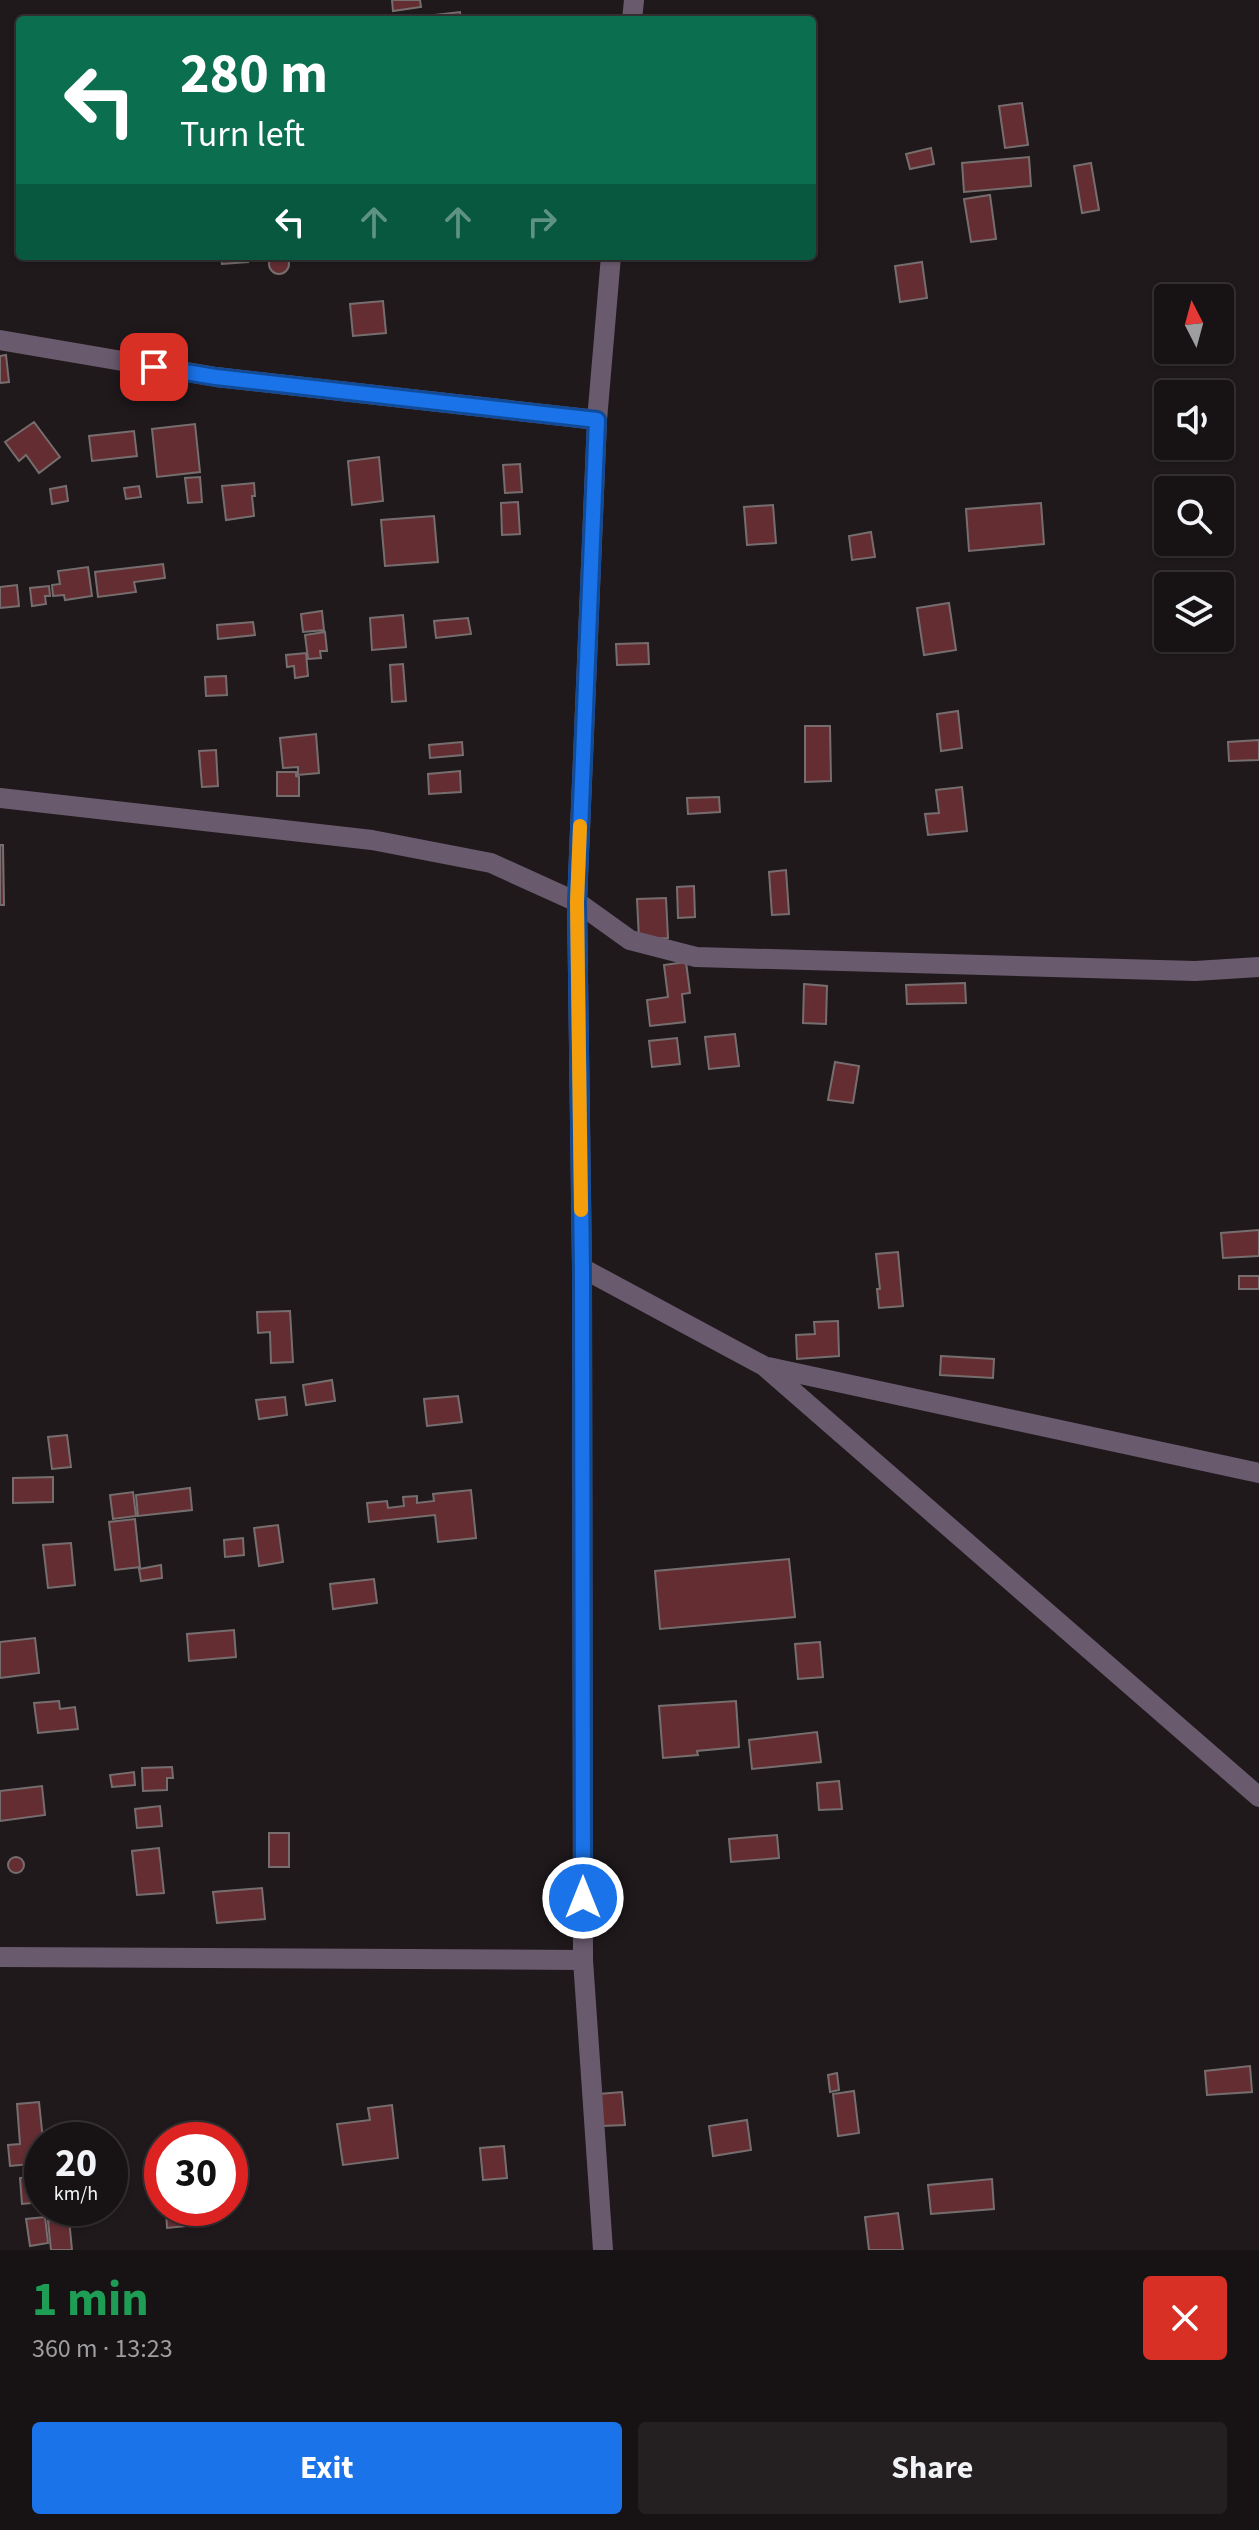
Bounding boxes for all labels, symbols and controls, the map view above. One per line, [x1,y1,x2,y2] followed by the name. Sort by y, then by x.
[180,35,328,114] text: 280 m
[48,48,152,152] icon: left
[180,109,305,160] text: Turn left
[268,200,312,244] icon: left
[352,200,396,244] icon: ahead
[436,200,480,244] icon: ahead
[520,200,564,244] icon: right
[1154,284,1234,364] north arrow
[1154,284,1234,652] map controls
[120,333,188,401] pin
[132,345,176,389] icon: arrive
[1154,380,1234,460] button: sound
[1154,476,1234,556] button: search
[1154,572,1234,652] button: layers
[541,1856,625,1940] position arrow
[144,2122,248,2226] speed limit sign: 30
[55,2135,97,2192] text: 20
[54,2180,98,2208] text: km/h
[32,2266,149,2334] text: 1 min
[1143,2276,1227,2360] button: close
[32,2330,173,2367] text: 360 m · 13:23
[32,2422,622,2514] button: Exit
[638,2422,1227,2514] button: Share

